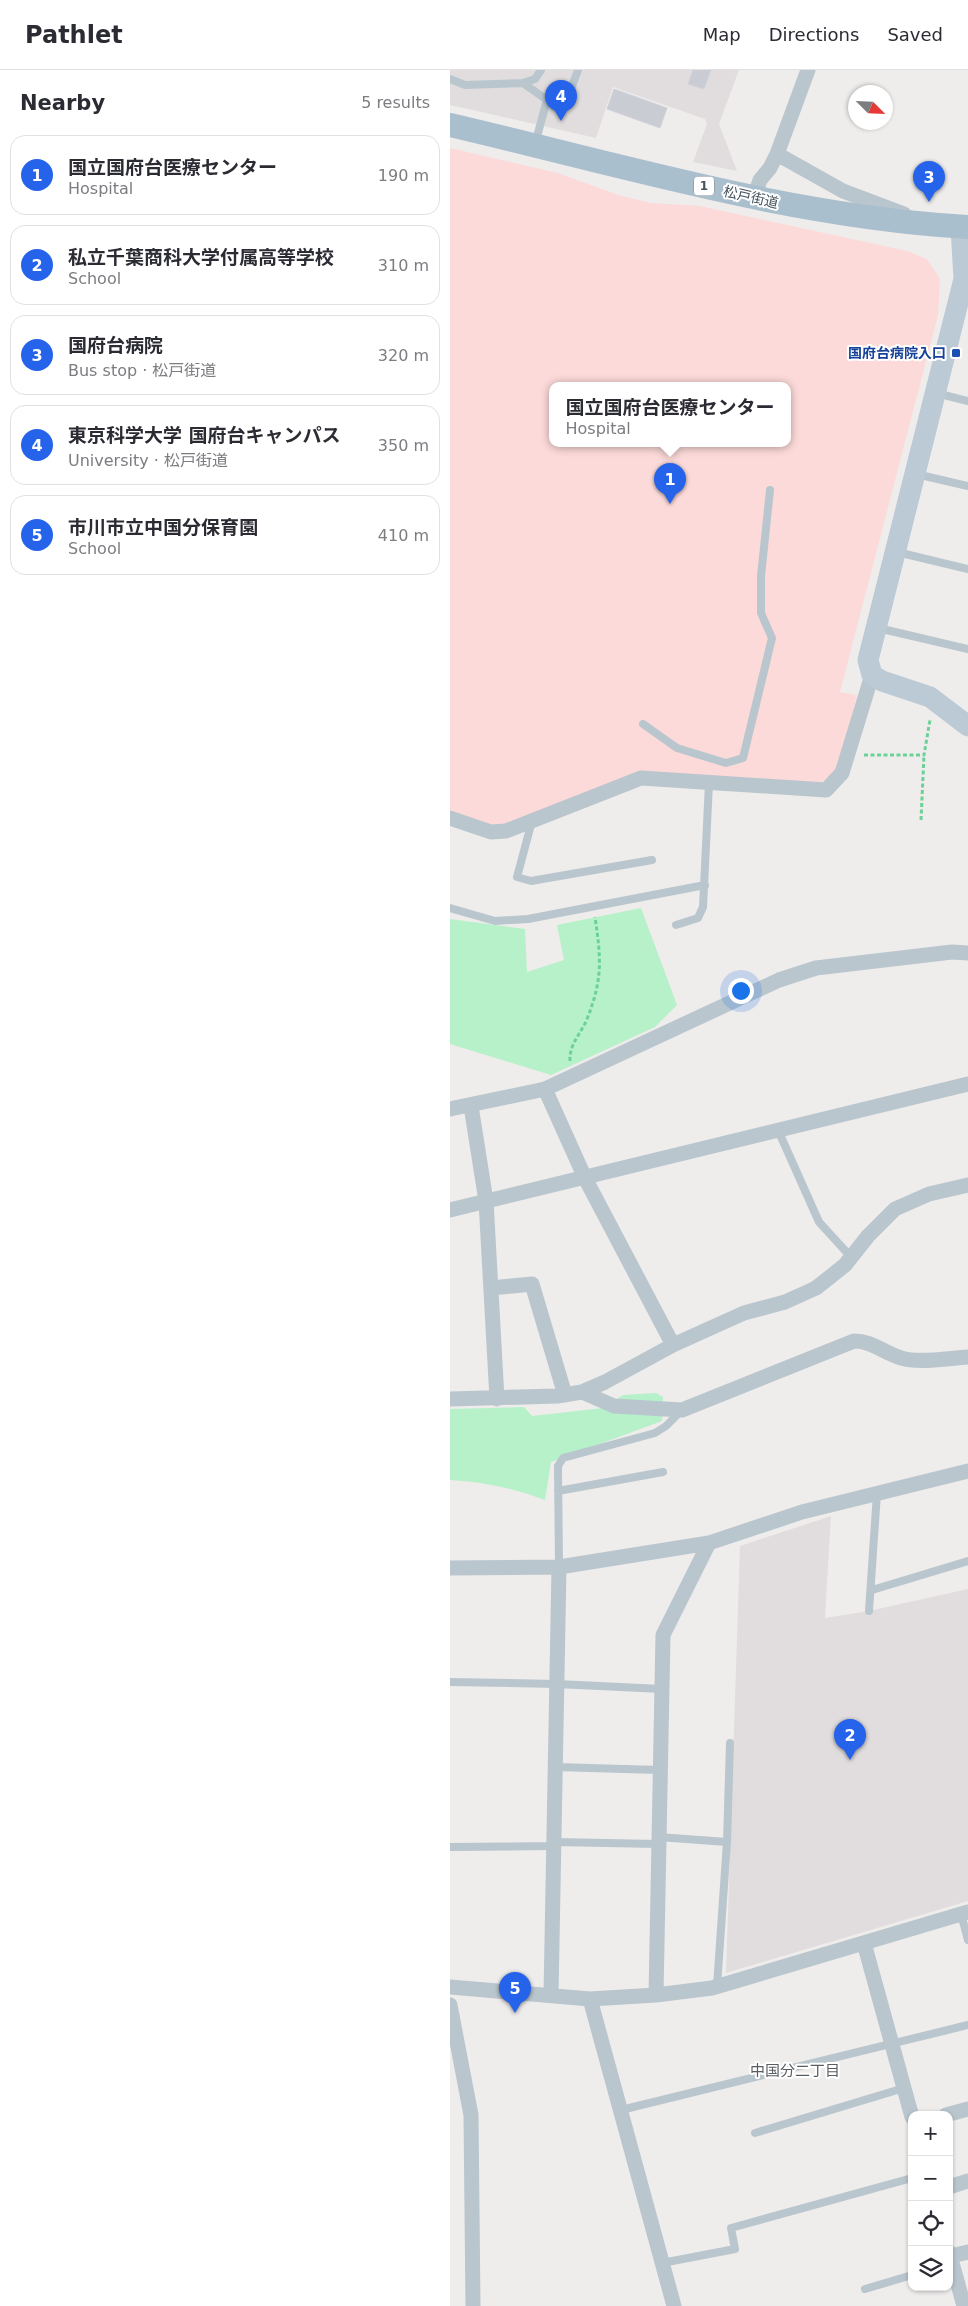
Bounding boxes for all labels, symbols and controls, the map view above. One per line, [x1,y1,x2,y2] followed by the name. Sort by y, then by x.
[25,21,123,49] text: Pathlet
[703,24,741,45] text: Map
[769,24,859,45] text: Directions
[887,24,943,45] text: Saved
[545,80,577,121] pin: 4
[848,85,893,130] north arrow
[20,91,105,115] text: Nearby
[361,93,430,112] text: 5 results
[68,156,277,178] text: 国立国府台医療センター
[913,161,945,202] pin: 3
[31,166,43,185] text: 1
[378,166,429,185] text: 190 m
[694,176,714,195] road number: 1
[68,179,133,198] text: Hospital
[722,183,780,211] street label: 松戸街道
[68,246,334,268] text: 私立千葉商科大学付属高等学校
[31,256,43,275] text: 2
[378,256,429,275] text: 310 m
[68,269,121,288] text: School
[68,334,163,356] text: 国府台病院
[848,345,946,361] place label: 国府台病院入口
[31,346,43,365] text: 3
[378,346,429,365] text: 320 m
[950,347,962,359] marker: 国府台病院入口
[68,361,216,380] text: Bus stop · 松戸街道
[549,382,791,447] popup
[565,396,775,418] text: 国立国府台医療センター
[565,419,631,438] text: Hospital
[68,424,341,446] text: 東京科学大学 国府台キャンパス
[31,436,43,455] text: 4
[378,436,429,455] text: 350 m
[68,451,228,470] text: University · 松戸街道
[654,463,686,504] pin: 1
[68,516,258,538] text: 市川市立中国分保育園
[31,526,43,545] text: 5
[378,526,429,545] text: 410 m
[68,539,121,558] text: School
[728,978,754,1004] your location
[834,1719,866,1760] pin: 2
[499,1972,531,2013] pin: 5
[750,2062,840,2080] district label: 中国分二丁目
[908,2111,953,2291] map controls
[908,2111,953,2156] button: +
[908,2156,953,2201] button: −
[908,2201,953,2246] button: locate
[908,2246,953,2291] button: layers

